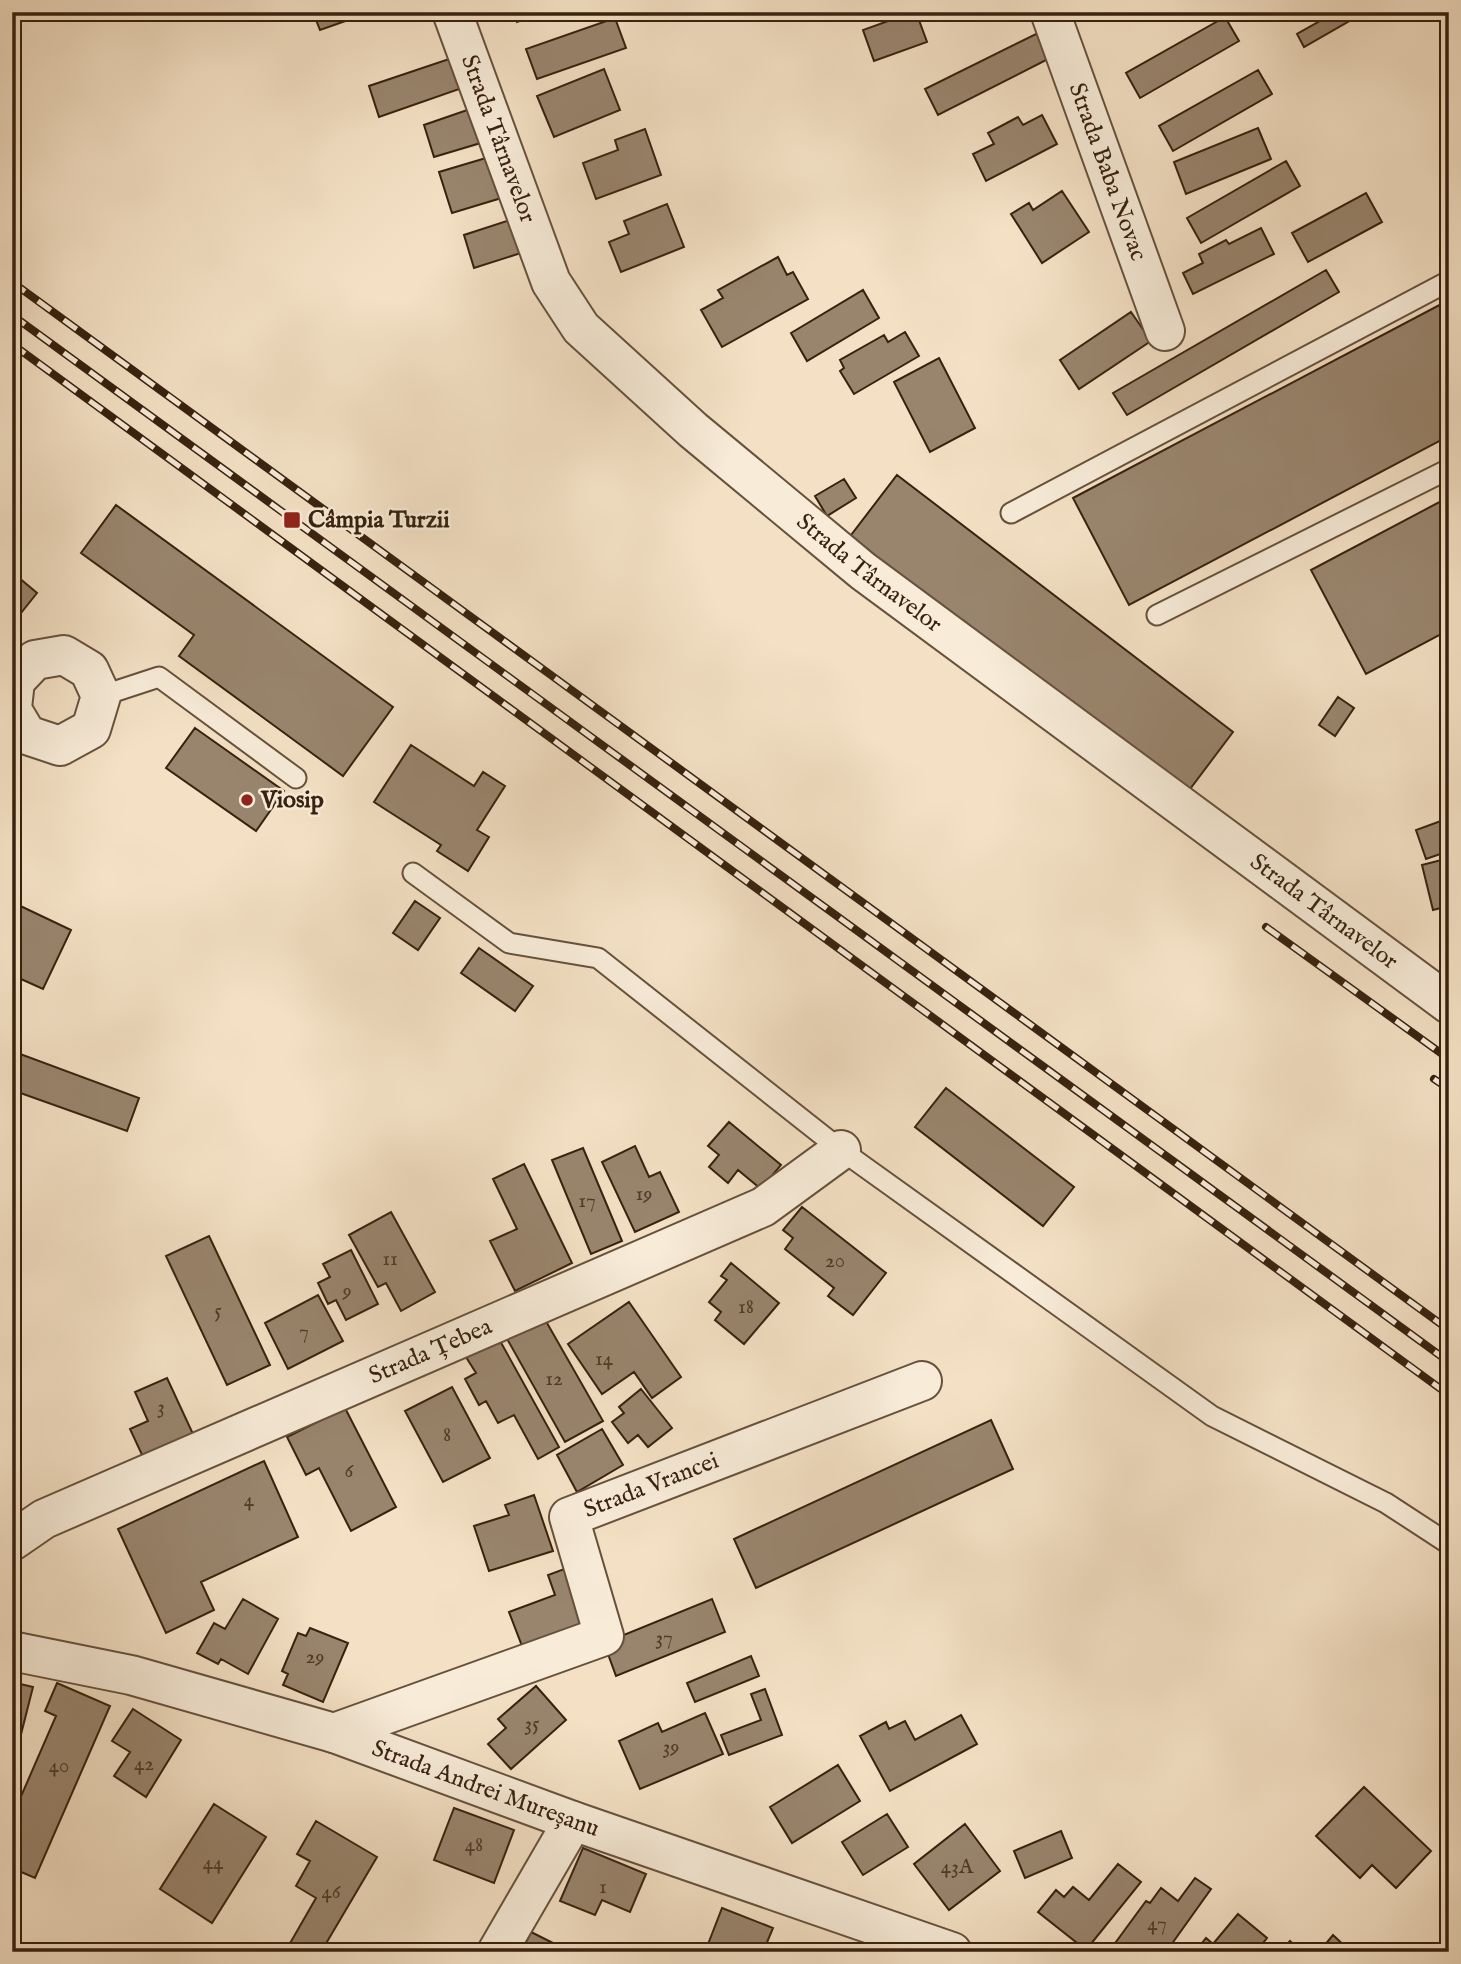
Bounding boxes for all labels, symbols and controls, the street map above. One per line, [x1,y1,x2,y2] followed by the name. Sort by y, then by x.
[453,50,544,227] street label: Strada Târnavelor
[1061,79,1154,265] street label: Strada Baba Novac
[308,505,450,536] place label: Câmpia Turzii
[790,507,948,640] street label: Strada Târnavelor
[282,510,302,530] marker: Câmpia Turzii
[260,785,324,816] place label: Viosip
[239,792,255,808] marker: Viosip
[1244,847,1404,977] street label: Strada Târnavelor
[636,1181,653,1208] house number: 19
[578,1188,596,1215] house number: 17
[382,1246,398,1273] house number: 11
[825,1248,845,1275] house number: 20
[341,1278,352,1305] house number: 9
[738,1294,754,1321] house number: 18
[214,1298,222,1325] house number: 5
[364,1311,497,1392] street label: Strada Țebea
[299,1319,309,1346] house number: 7
[595,1346,614,1373] house number: 14
[545,1366,563,1393] house number: 12
[157,1394,165,1421] house number: 3
[443,1422,451,1449] house number: 8
[579,1445,723,1525] street label: Strada Vrancei
[345,1458,355,1485] house number: 6
[244,1487,255,1514] house number: 4
[655,1625,673,1652] house number: 37
[305,1644,325,1671] house number: 29
[524,1711,540,1738] house number: 35
[368,1733,603,1844] street label: Strada Andrei Mureșanu
[662,1734,680,1761] house number: 39
[134,1751,154,1778] house number: 42
[49,1753,69,1780] house number: 40
[465,1832,483,1859] house number: 48
[203,1850,224,1877] house number: 44
[941,1854,974,1881] house number: 43A
[599,1874,607,1901] house number: 1
[321,1879,342,1906] house number: 46
[1147,1911,1167,1938] house number: 47

